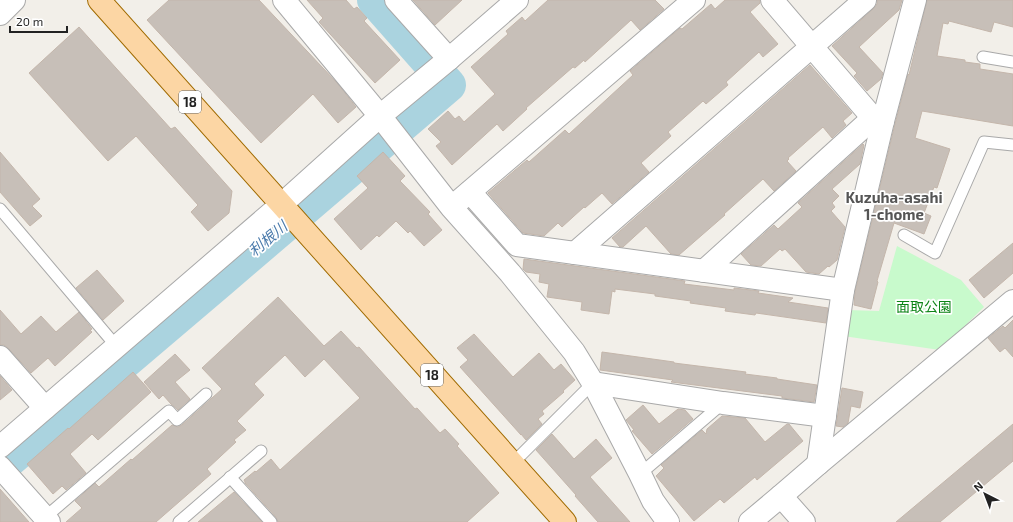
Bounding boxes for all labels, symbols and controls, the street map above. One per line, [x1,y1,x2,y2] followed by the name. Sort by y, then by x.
[10,8,67,34] scale bar
[16,14,43,28] text: 20 m
[179,91,201,113] road number: 18
[845,188,943,223] district label: Kuzuha-asahi 1-chome
[244,216,292,260] water label: 利根川
[896,298,952,315] park label: 面取公園
[421,364,443,386] road number: 18
[965,474,1005,514] north arrow
[971,479,985,494] text: N

